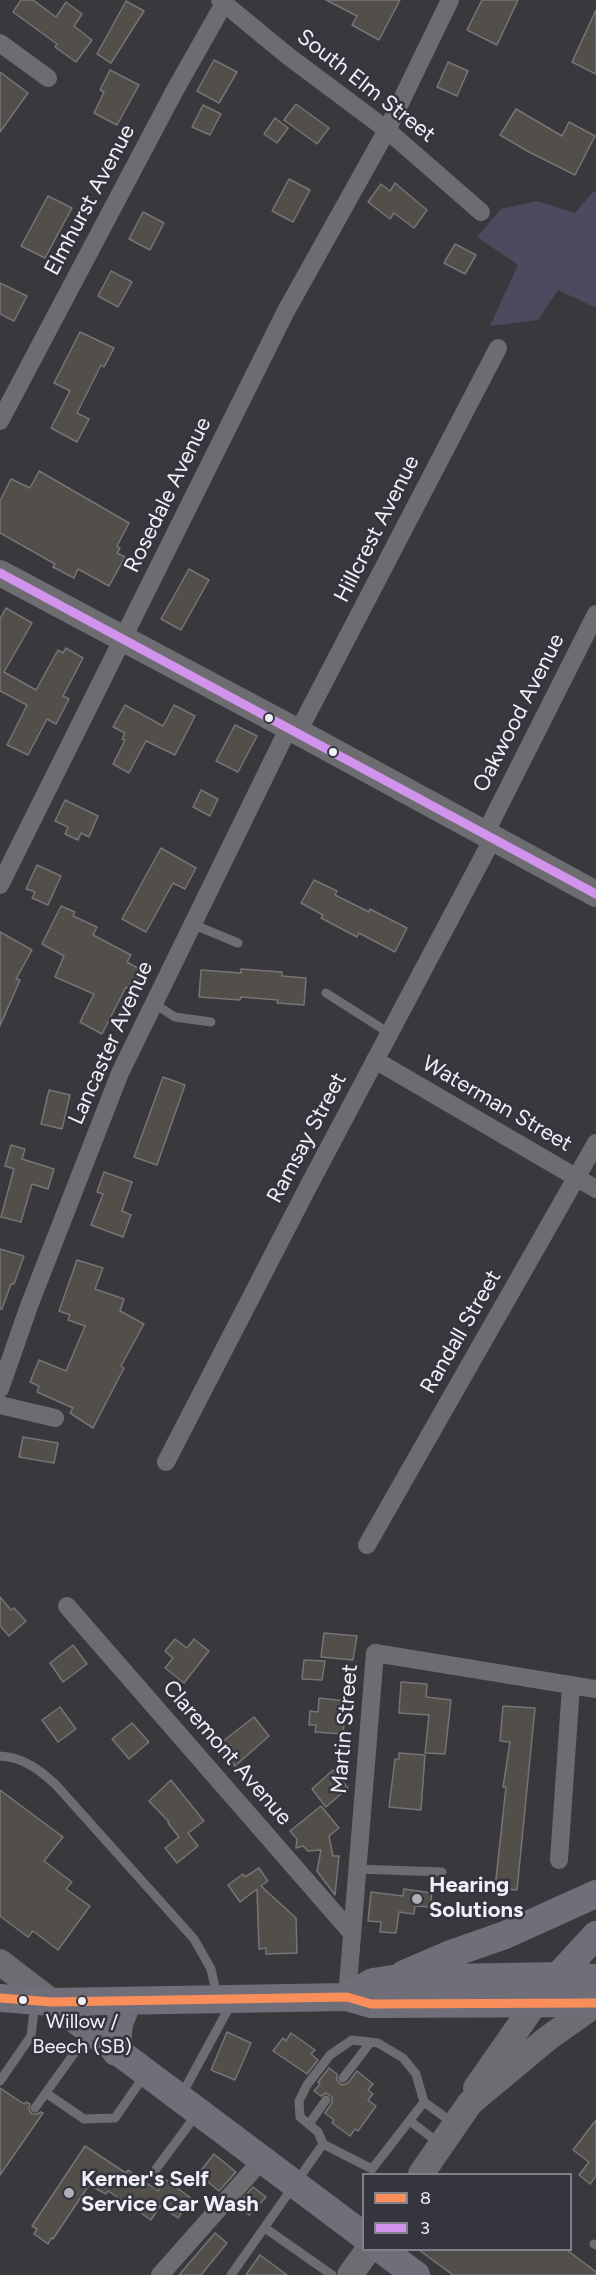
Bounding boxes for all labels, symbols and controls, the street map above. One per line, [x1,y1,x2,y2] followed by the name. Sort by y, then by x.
[292,24,440,148] street label: South Elm Street
[39,120,141,280] street label: Elmhurst Avenue
[119,413,217,577] street label: Rosedale Avenue
[329,451,425,607] street label: Hillcrest Avenue
[468,629,570,797] street label: Oakwood Avenue
[263,712,275,724] unlabelled marker
[327,746,339,758] unlabelled marker
[63,957,159,1129] street label: Lancaster Avenue
[417,1050,577,1158] street label: Waterman Street
[262,1068,352,1208] street label: Ramsay Street
[415,1266,507,1398] street label: Randall Street
[326,1663,364,1795] street label: Martin Street
[157,1675,297,1831] street label: Claremont Avenue
[429,1873,523,1924] place label: Hearing Solutions
[410,1892,424,1906] marker: Hearing Solutions
[17,1994,29,2006] unlabelled marker
[76,1995,88,2007] marker: Willow / Beech (SB)
[32,2010,132,2057] place label: Willow / Beech (SB)
[81,2167,259,2218] place label: Kerner's Self Service Car Wash
[362,2173,572,2251] legend
[62,2186,76,2200] marker: Kerner's Self Service Car Wash
[420,2187,431,2209] text: 8
[420,2217,430,2239] text: 3

